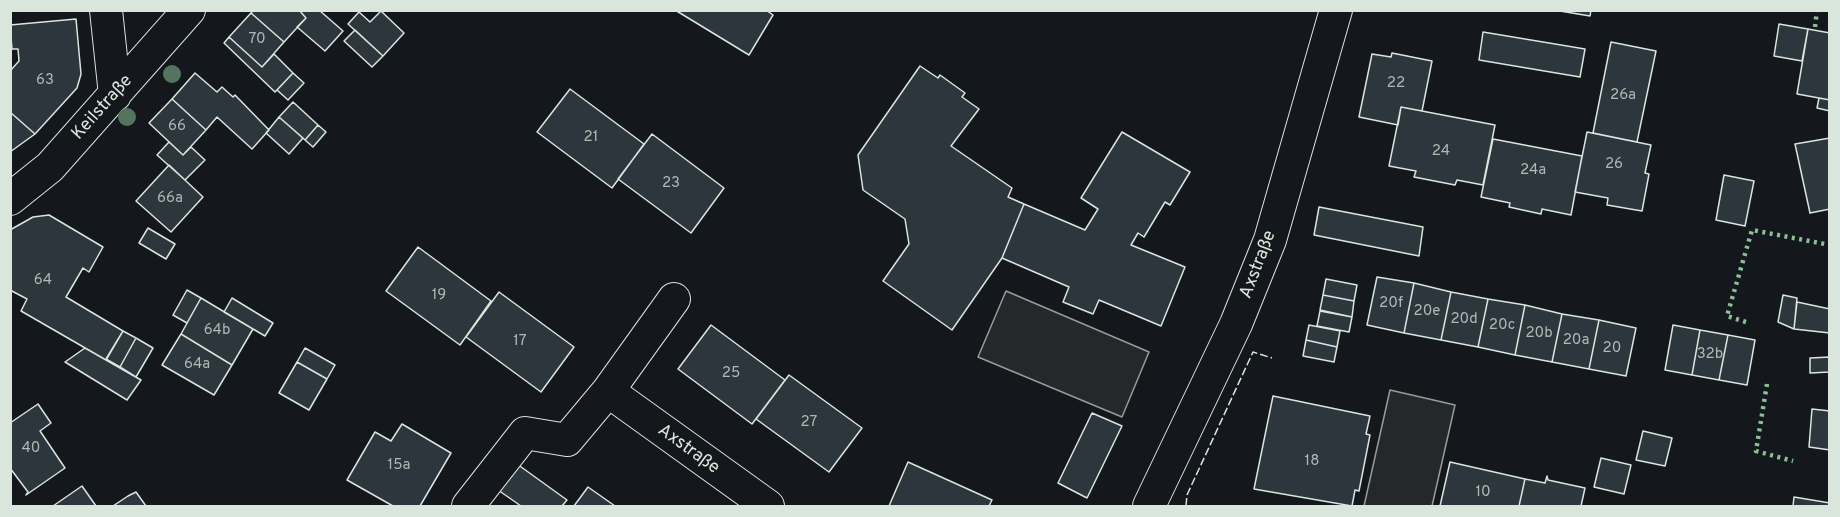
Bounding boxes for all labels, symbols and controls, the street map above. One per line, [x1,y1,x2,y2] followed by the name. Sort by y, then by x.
[248,31,266,49] house number: 70
[68,71,138,145] street label: Keilstraße
[36,72,54,90] house number: 63
[1387,75,1405,93] house number: 22
[1610,87,1636,105] house number: 26a
[168,118,186,136] house number: 66
[584,129,598,147] house number: 21
[1432,143,1450,161] house number: 24
[1605,156,1623,174] house number: 26
[1520,162,1546,180] house number: 24a
[662,175,680,193] house number: 23
[157,190,183,208] house number: 66a
[1236,228,1282,302] street label: Axstraße
[34,272,52,290] house number: 64
[432,287,446,305] house number: 19
[1379,295,1403,313] house number: 20f
[1414,303,1440,321] house number: 20e
[1450,311,1478,329] house number: 20d
[1489,317,1515,335] house number: 20c
[204,322,230,340] house number: 64b
[1525,325,1553,343] house number: 20b
[1563,332,1589,350] house number: 20a
[513,333,527,351] house number: 17
[1603,340,1621,358] house number: 20
[1697,346,1723,364] house number: 32b
[184,356,210,374] house number: 64a
[722,365,740,383] house number: 25
[801,414,817,432] house number: 27
[653,420,723,480] street label: Axstraße
[22,440,40,458] house number: 40
[1305,453,1319,471] house number: 18
[388,457,410,475] house number: 15a
[1475,484,1491,502] house number: 10

